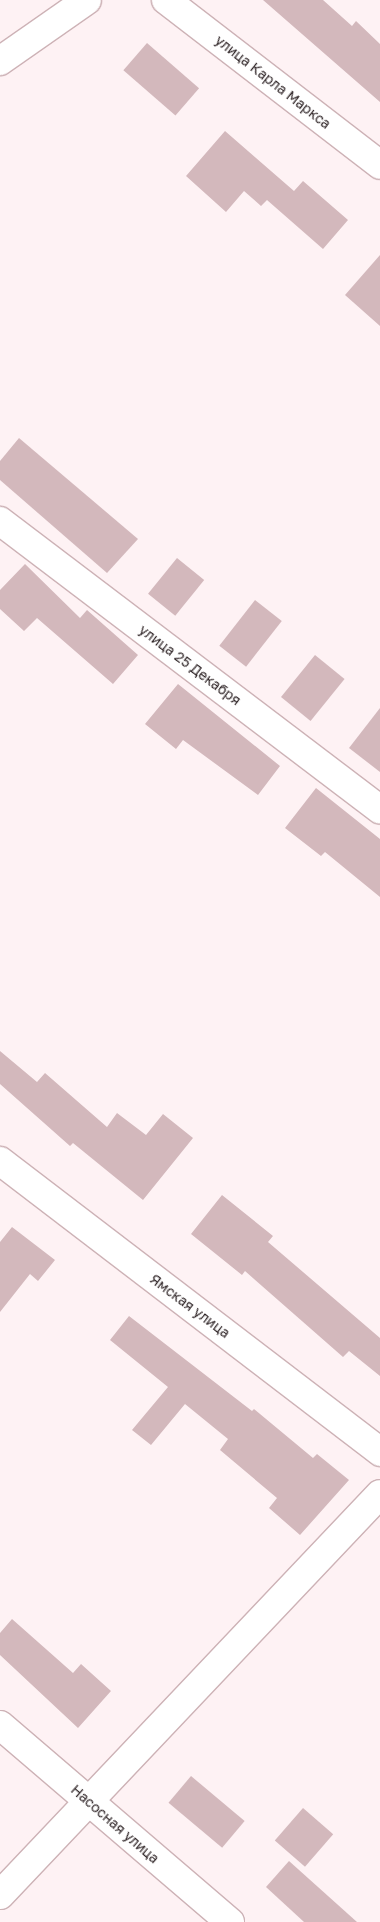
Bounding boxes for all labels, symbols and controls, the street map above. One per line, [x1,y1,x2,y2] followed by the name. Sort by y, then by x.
[212,32,334,132] street label: улица Карла Маркса
[136,621,244,709] street label: улица 25 Декабря
[147,1271,233,1341] street label: Ямская улица
[68,1781,162,1867] street label: Насосная улица

